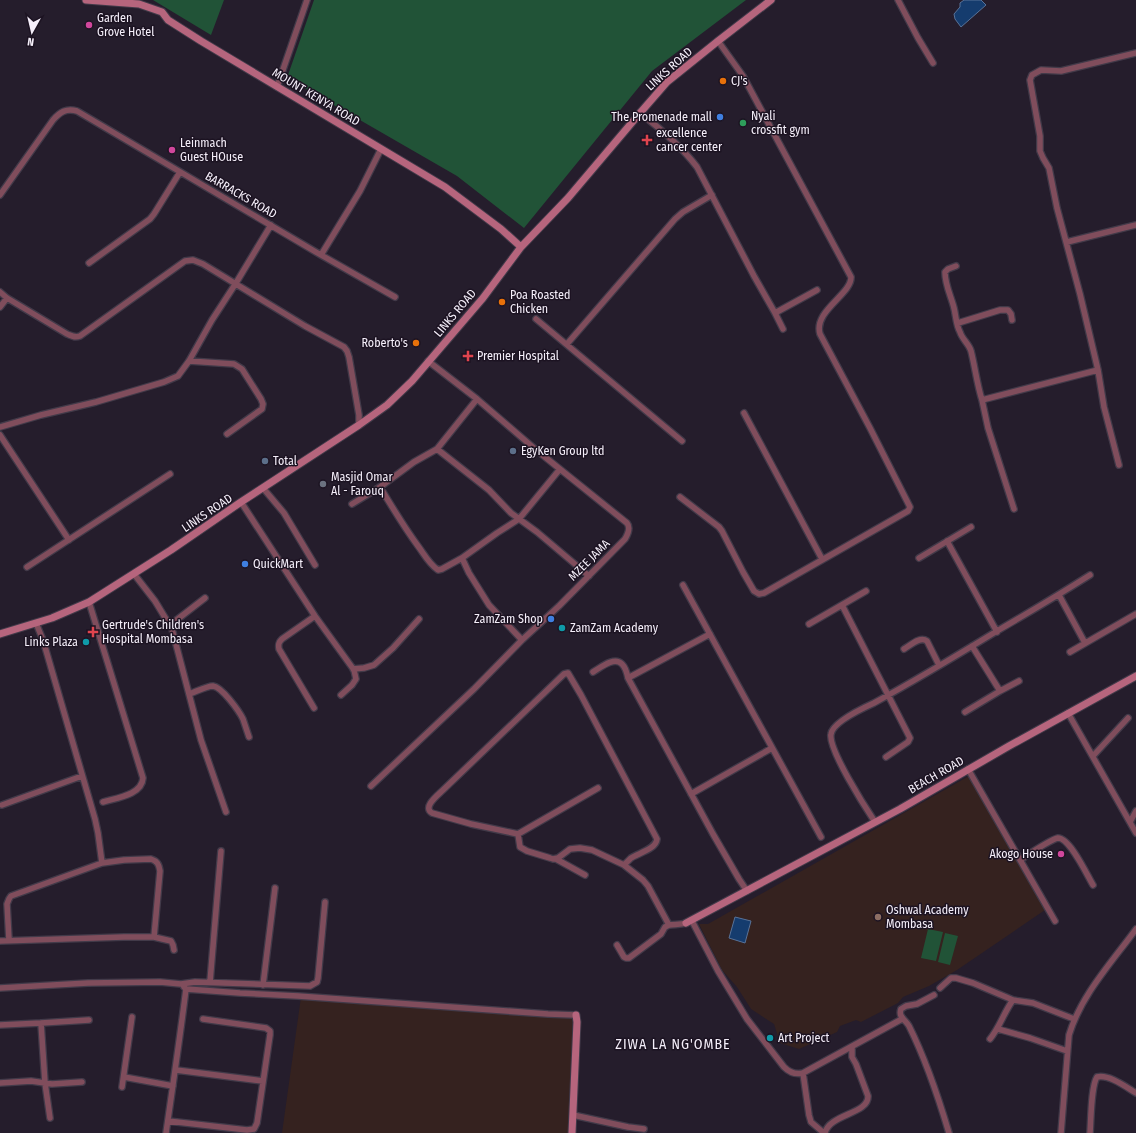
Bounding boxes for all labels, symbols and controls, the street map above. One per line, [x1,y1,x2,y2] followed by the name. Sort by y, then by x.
[97,11,154,39] place label: Garden Grove Hotel
[12,12,52,52] north arrow
[84,20,94,30] marker: Garden Grove Hotel
[27,35,35,48] text: N
[643,44,695,94] street label: LINKS ROAD
[270,65,362,129] street label: MOUNT KENYA ROAD
[731,74,748,88] place label: CJ's
[718,76,728,86] marker: CJ's
[751,109,810,137] place label: Nyali crossfit gym
[611,110,712,124] place label: The Promenade mall
[715,112,725,122] marker: The Promenade mall
[738,118,748,128] marker: Nyali crossfit gym
[656,126,723,154] place label: excellence cancer center
[641,134,653,146] marker: excellence cancer center
[180,136,243,164] place label: Leinmach Guest HOuse
[167,145,177,155] marker: Leinmach Guest HOuse
[203,169,279,221] street label: BARRACKS ROAD
[431,286,479,340] street label: LINKS ROAD
[510,288,570,316] place label: Poa Roasted Chicken
[497,297,507,307] marker: Poa Roasted Chicken
[361,336,408,350] place label: Roberto's
[411,338,421,348] marker: Roberto's
[477,349,559,363] place label: Premier Hospital
[462,350,474,362] marker: Premier Hospital
[521,444,605,458] place label: EgyKen Group ltd
[508,446,518,456] marker: EgyKen Group ltd
[273,454,297,468] place label: Total
[260,456,270,466] marker: Total
[331,470,393,498] place label: Masjid Omar Al - Farouq
[318,479,328,489] marker: Masjid Omar Al - Farouq
[179,491,235,535] street label: LINKS ROAD
[565,536,613,584] street label: MZEE JAMA
[253,557,303,571] place label: QuickMart
[240,559,250,569] marker: QuickMart
[474,612,543,626] place label: ZamZam Shop
[546,614,556,624] marker: ZamZam Shop
[102,618,204,646] place label: Gertrude's Children's Hospital Mombasa
[570,621,659,635] place label: ZamZam Academy
[557,623,567,633] marker: ZamZam Academy
[87,626,99,638] marker: Gertrude's Children's Hospital Mombasa
[24,635,78,649] place label: Links Plaza
[81,637,91,647] marker: Links Plaza
[906,754,966,796] street label: BEACH ROAD
[989,847,1053,861] place label: Akogo House
[1056,849,1066,859] marker: Akogo House
[886,903,969,931] place label: Oshwal Academy Mombasa
[873,912,883,922] marker: Oshwal Academy Mombasa
[778,1031,830,1045] place label: Art Project
[765,1033,775,1043] marker: Art Project
[615,1036,731,1053] district label: ZIWA LA NG'OMBE

